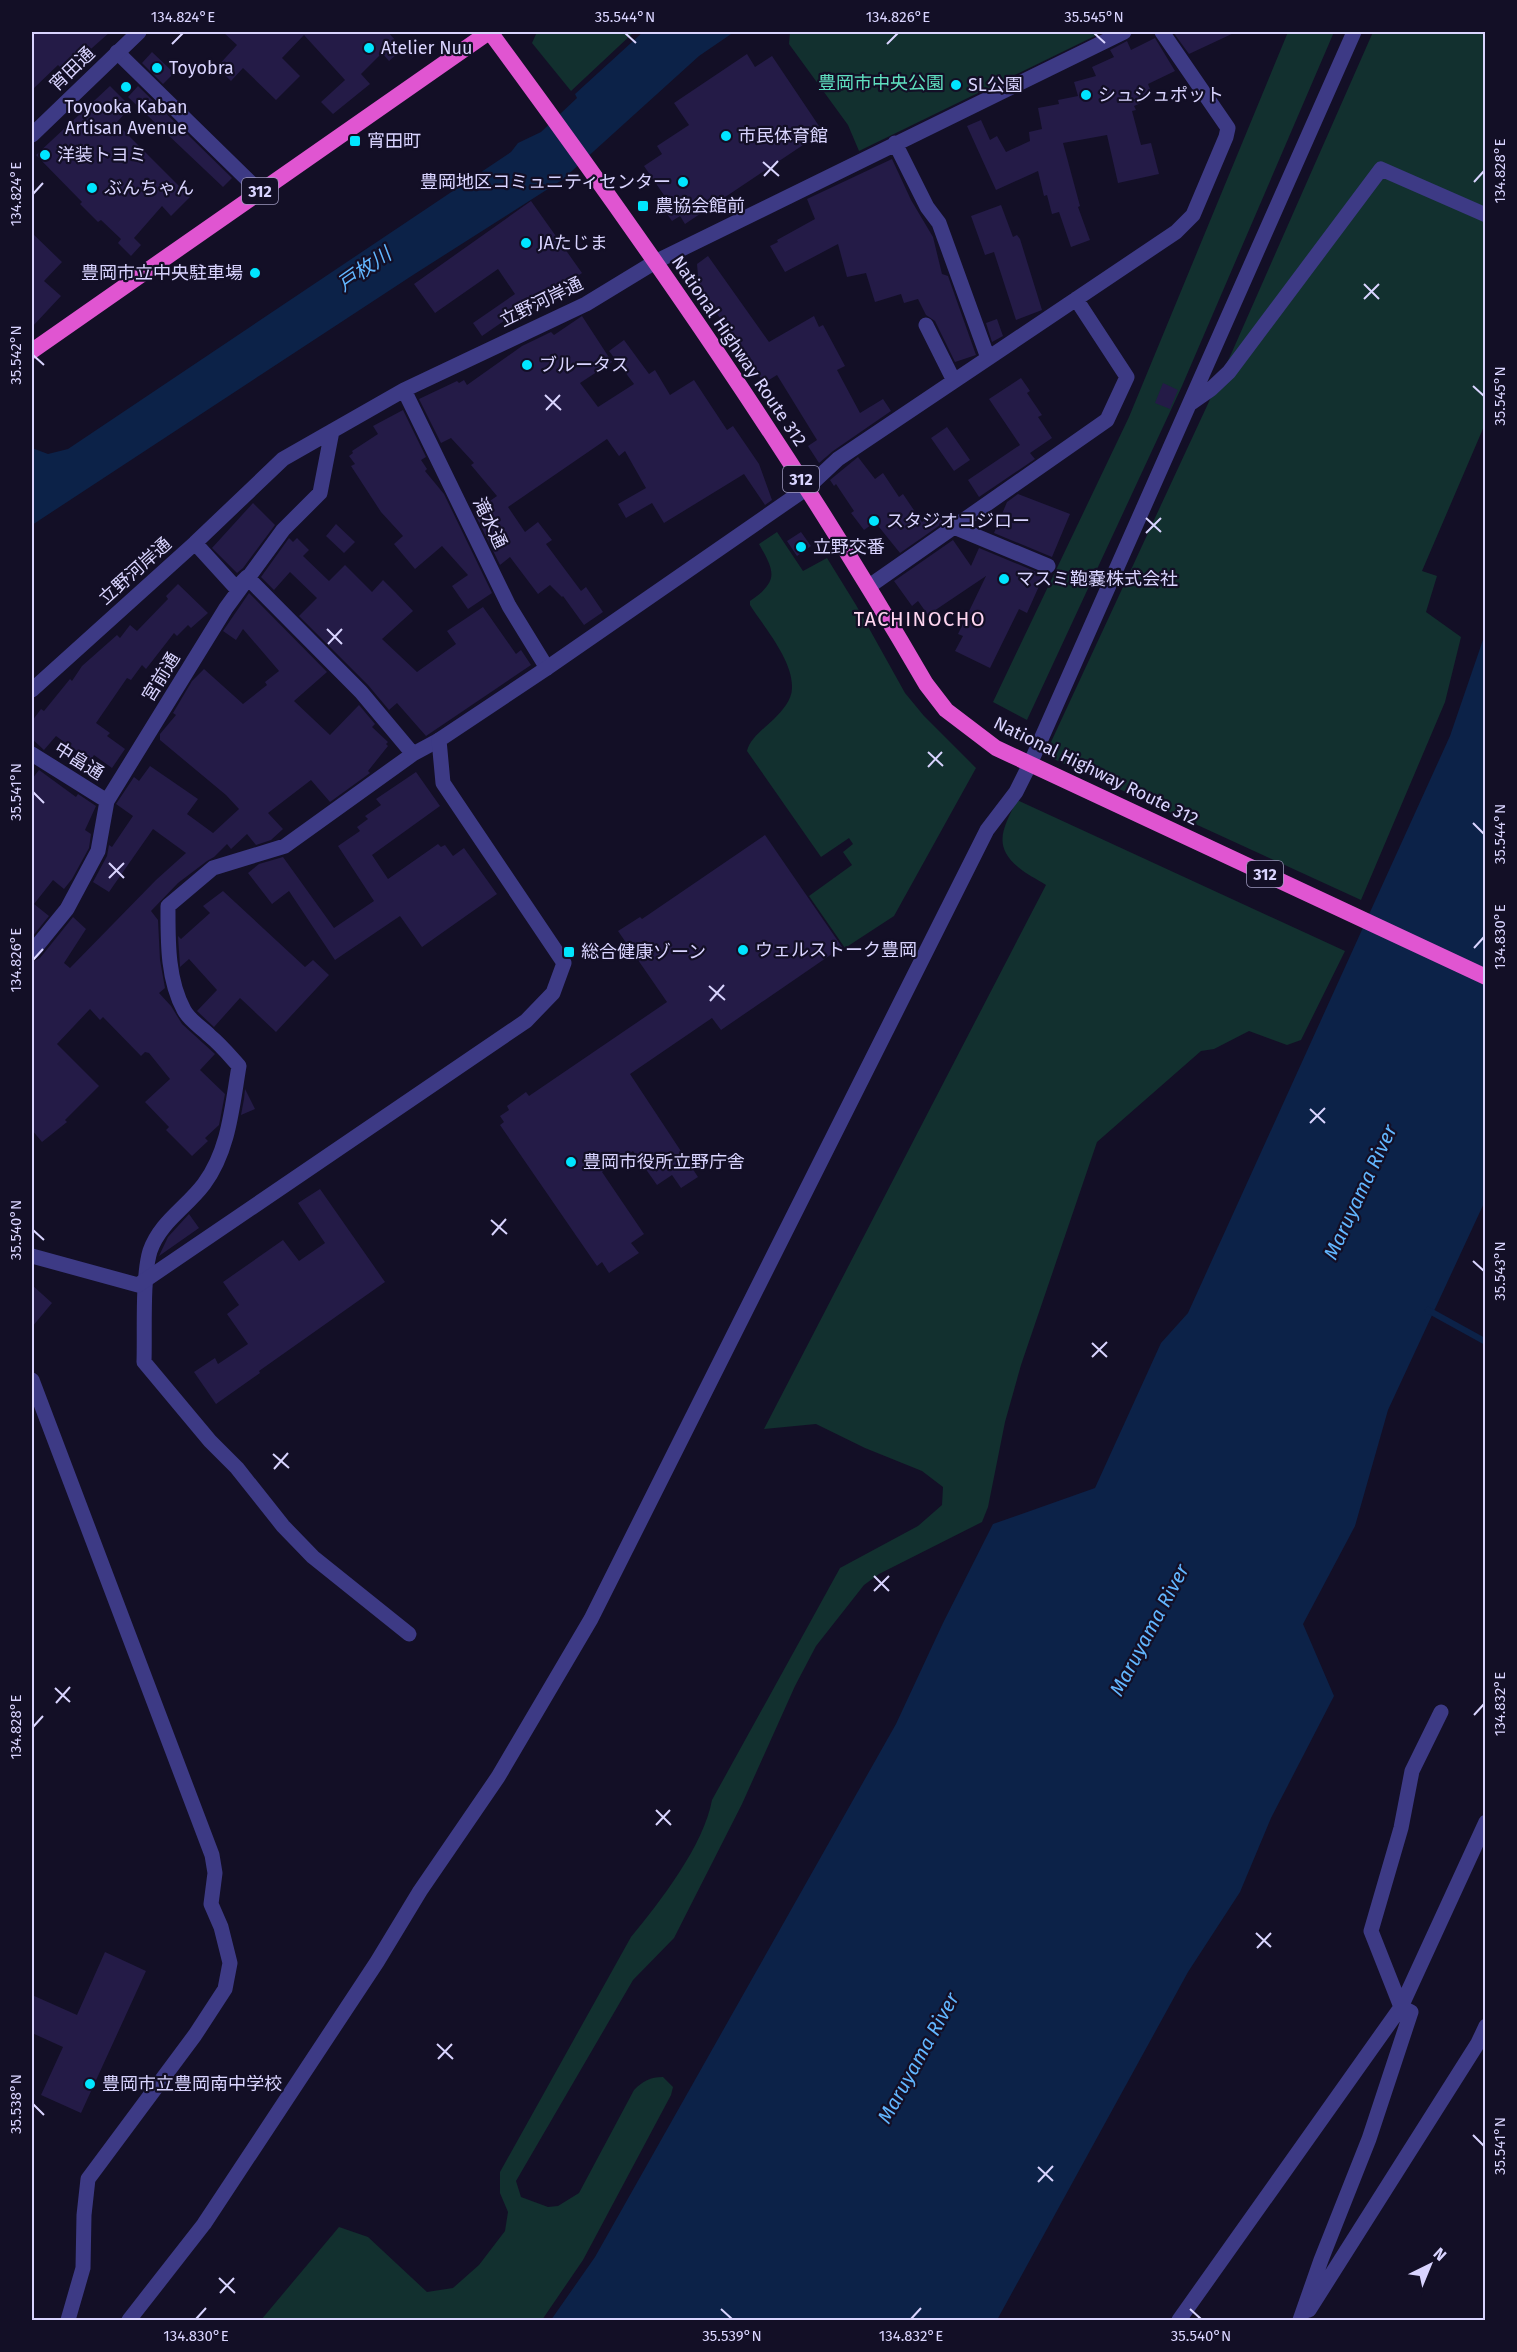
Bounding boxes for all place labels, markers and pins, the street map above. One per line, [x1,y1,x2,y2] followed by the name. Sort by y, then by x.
[381,37,472,59] place label: Atelier Nuu
[362,41,376,55] marker: Atelier Nuu
[169,57,234,79] place label: Toyobra
[150,61,164,75] marker: Toyobra
[968,74,1023,96] place label: SL公園
[949,78,963,92] marker: SL公園
[119,80,133,94] marker: Toyooka Kaban Artisan Avenue
[1098,84,1224,106] place label: シュシュポット
[1079,88,1093,102] marker: シュシュポット
[64,96,188,139] place label: Toyooka Kaban Artisan Avenue
[738,125,828,147] place label: 市民体育館
[719,129,733,143] marker: 市民体育館
[367,130,421,152] place label: 宵田町
[348,134,362,148] marker: 宵田町
[57,144,147,166] place label: 洋装トヨミ
[38,148,52,162] marker: 洋装トヨミ
[420,171,671,193] place label: 豊岡地区コミュニティセンター
[676,175,690,189] marker: 豊岡地区コミュニティセンター
[104,177,194,199] place label: ぶんちゃん
[85,181,99,195] marker: ぶんちゃん
[655,195,745,217] place label: 農協会館前
[636,199,650,213] marker: 農協会館前
[538,232,608,254] place label: JAたじま
[519,236,533,250] marker: JAたじま
[81,262,243,284] place label: 豊岡市立中央駐車場
[248,266,262,280] marker: 豊岡市立中央駐車場
[539,354,629,376] place label: ブルータス
[520,358,534,372] marker: ブルータス
[886,510,1030,532] place label: スタジオコジロー
[867,514,881,528] marker: スタジオコジロー
[813,536,885,558] place label: 立野交番
[794,540,808,554] marker: 立野交番
[1016,568,1178,590] place label: マスミ鞄嚢株式会社
[997,572,1011,586] marker: マスミ鞄嚢株式会社
[755,939,917,961] place label: ウェルストーク豊岡
[581,941,706,963] place label: 総合健康ゾーン
[736,943,750,957] marker: ウェルストーク豊岡
[562,945,576,959] marker: 総合健康ゾーン
[583,1151,745,1173] place label: 豊岡市役所立野庁舎
[564,1155,578,1169] marker: 豊岡市役所立野庁舎
[102,2073,282,2095] place label: 豊岡市立豊岡南中学校
[83,2077,97,2091] marker: 豊岡市立豊岡南中学校

